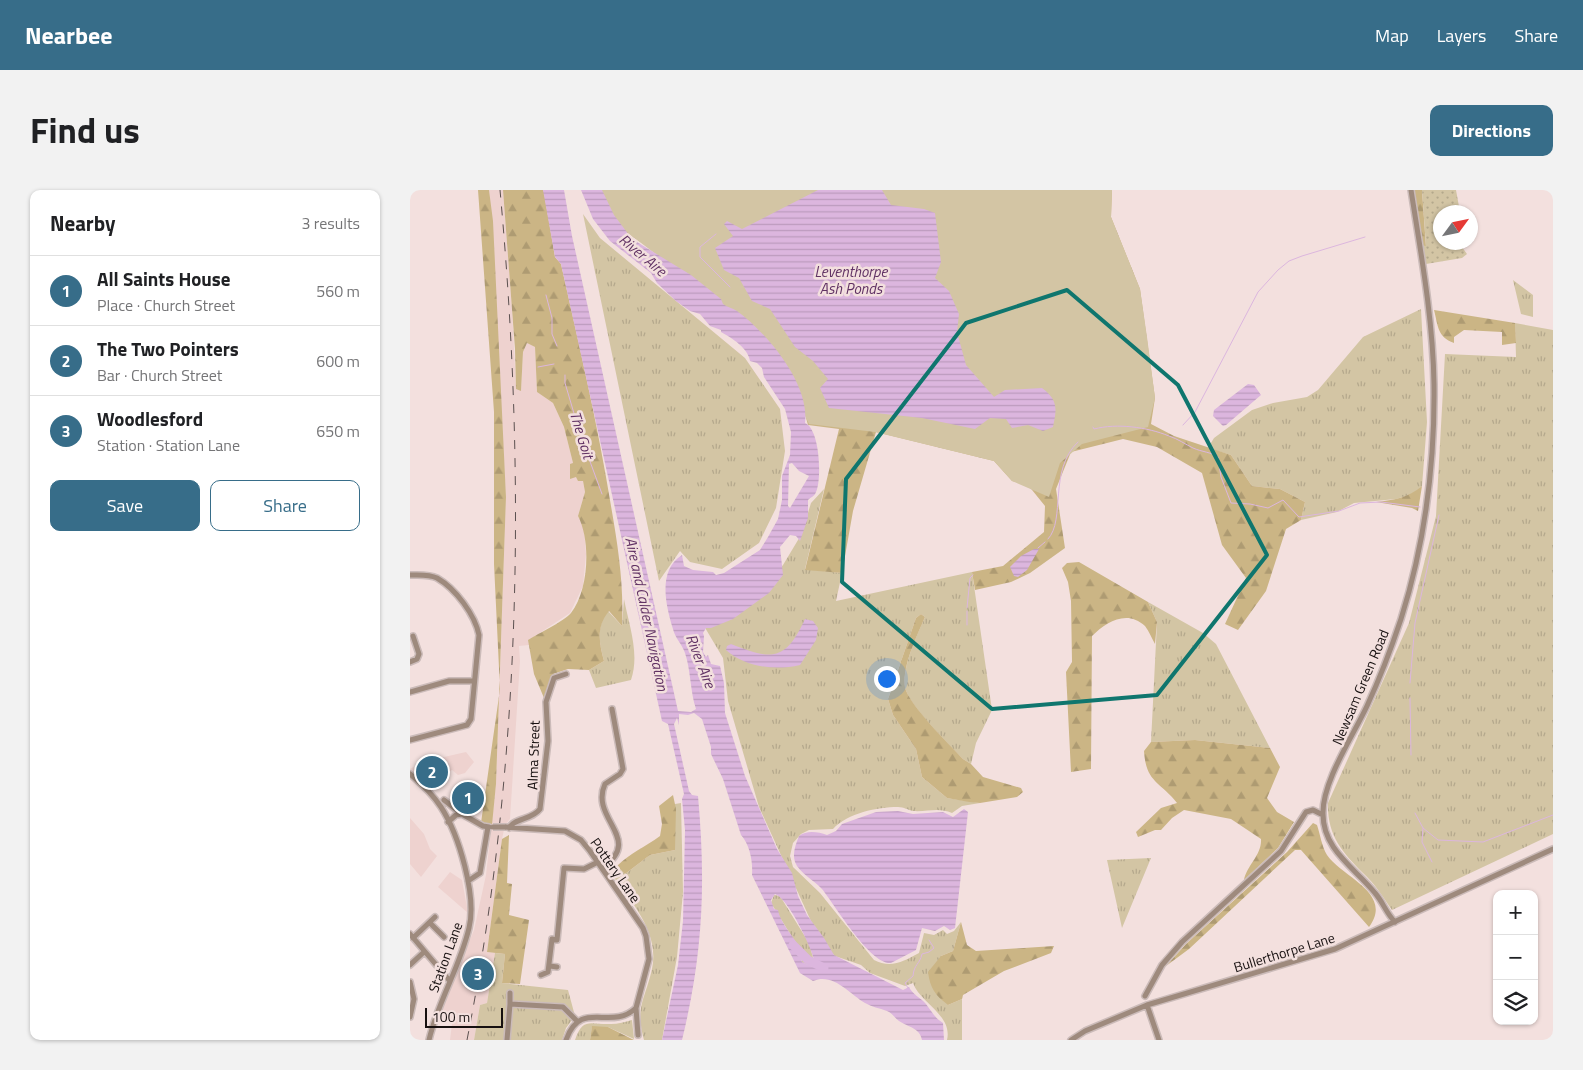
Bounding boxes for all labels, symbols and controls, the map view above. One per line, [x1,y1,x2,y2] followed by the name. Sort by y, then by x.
[25,17,112,53] text: Nearbee
[1375,22,1409,49] text: Map
[1437,22,1486,49] text: Layers
[1514,22,1558,49] text: Share
[30,103,140,157] text: Find us
[1430,105,1553,156] button: Directions
[1433,205,1478,250] north arrow
[50,207,115,239] text: Nearby
[301,211,360,235] text: 3 results
[614,228,673,282] water label: River Aire
[815,260,889,300] water label: Leventhorpe Ash Ponds
[97,264,230,293] text: All Saints House
[62,279,70,303] text: 1
[316,279,360,303] text: 560 m
[97,293,235,317] text: Place · Church Street
[97,334,239,363] text: The Two Pointers
[62,349,70,373] text: 2
[316,349,360,373] text: 600 m
[97,363,222,387] text: Bar · Church Street
[97,404,203,433] text: Woodlesford
[564,408,601,464] water label: The Goit
[62,419,70,443] text: 3
[316,419,360,443] text: 650 m
[97,433,240,457] text: Station · Station Lane
[50,480,200,531] button: Save
[210,480,360,531] button: Share
[619,535,675,693] water label: Aire and Calder Navigation
[1326,626,1394,748] street label: Newsam Green Road
[680,631,722,692] water label: River Aire
[874,666,900,692] your location
[521,720,545,790] street label: Alma Street
[416,753,448,791] pin: 2
[452,779,484,817] pin: 1
[586,833,646,907] street label: Pottery Lane
[1493,890,1538,1025] map controls
[1493,890,1538,935] button: +
[423,919,467,995] street label: Station Lane
[1231,927,1337,977] street label: Bullerthorpe Lane
[1493,935,1538,980] button: −
[462,955,494,993] pin: 3
[1493,980,1538,1025] button: layers
[425,1005,502,1028] scale bar
[432,1006,470,1027] text: 100 m

